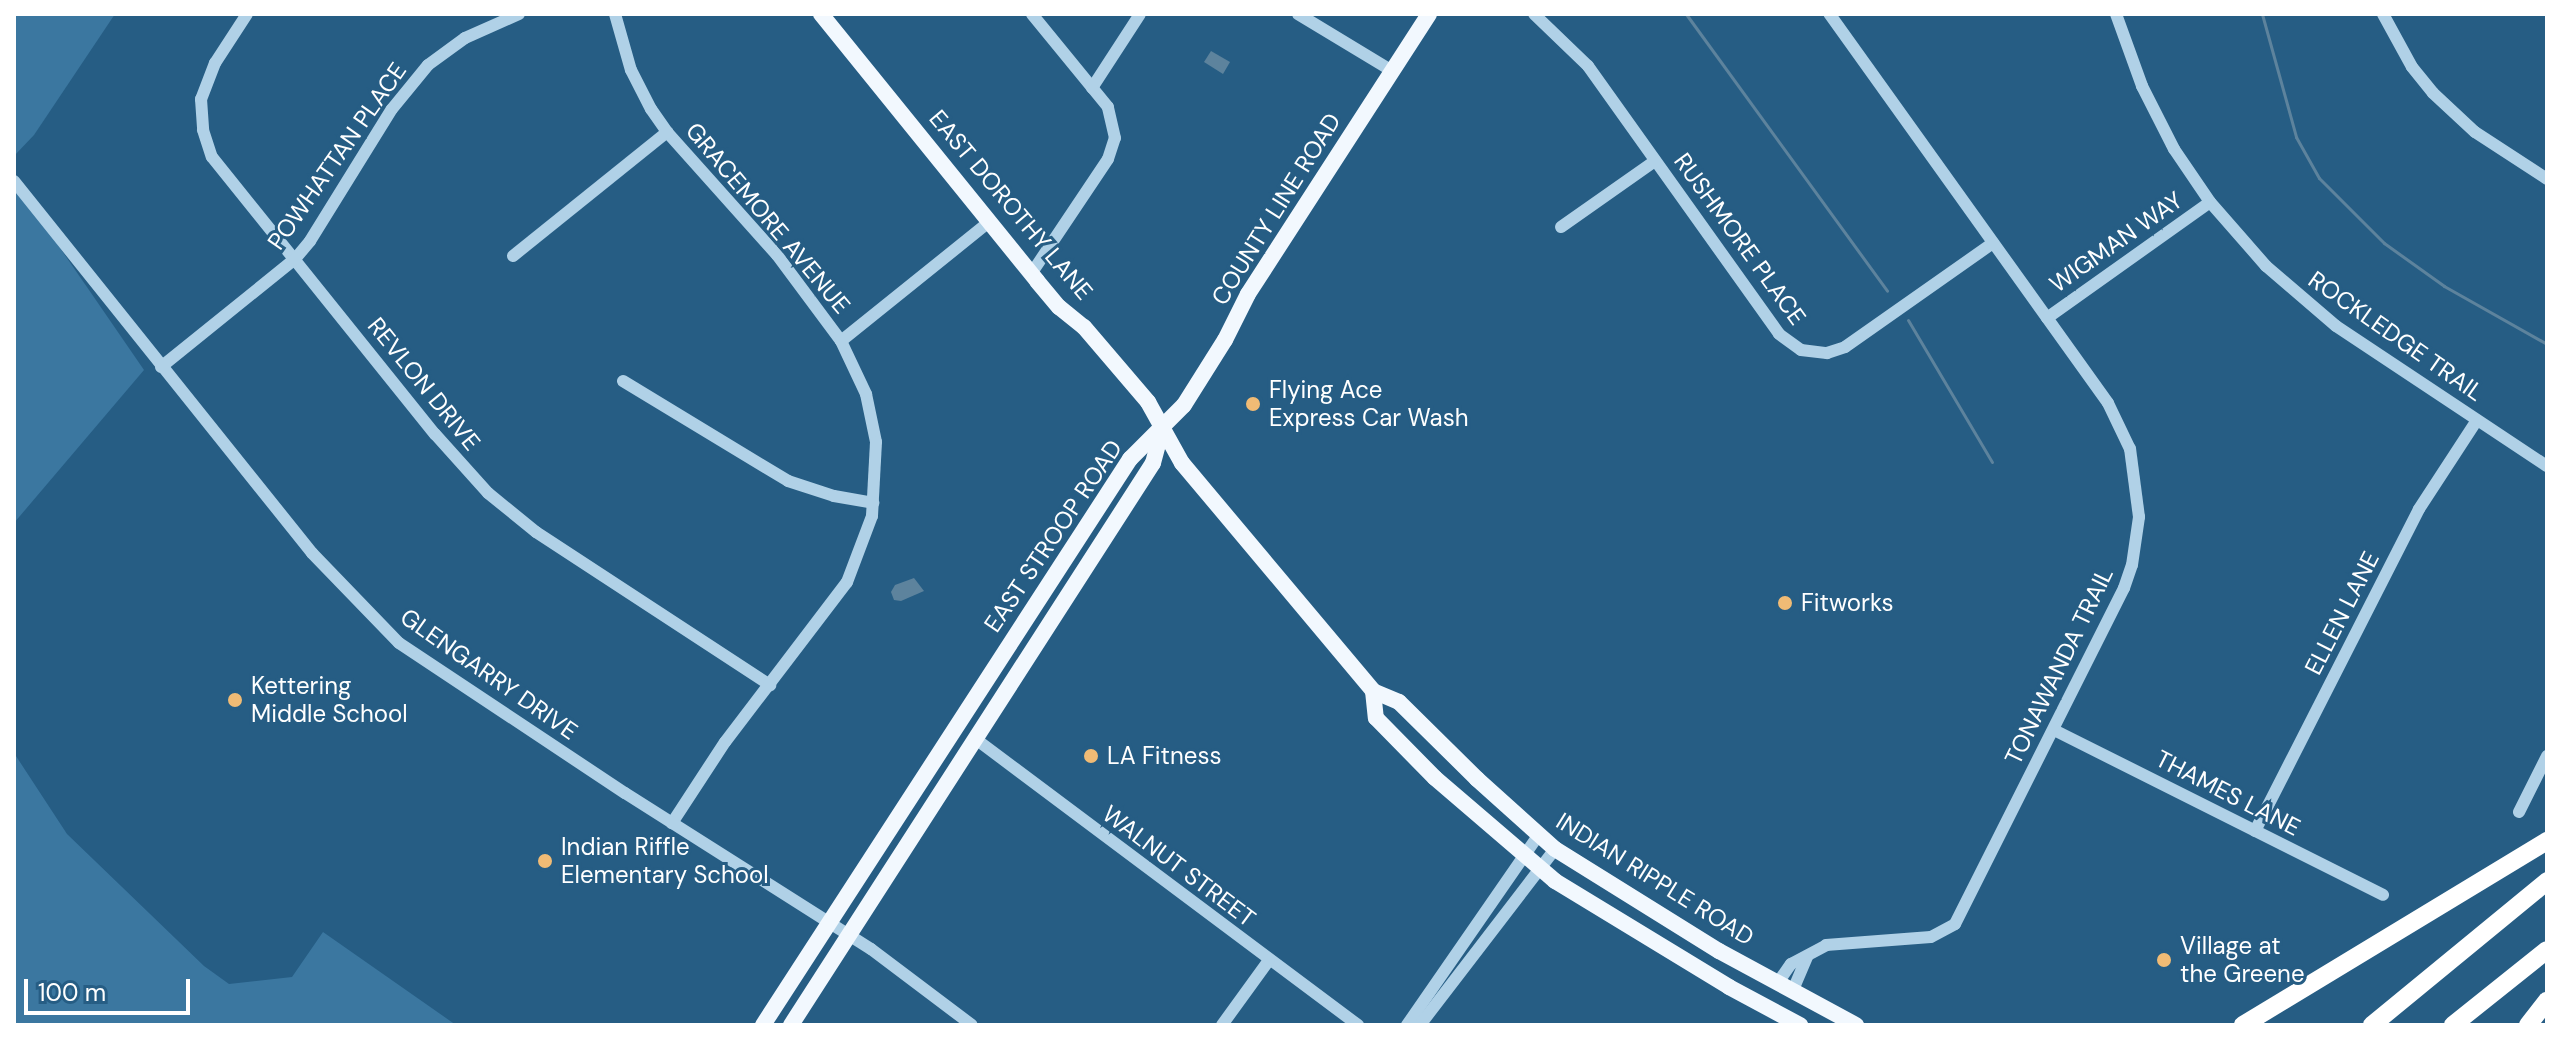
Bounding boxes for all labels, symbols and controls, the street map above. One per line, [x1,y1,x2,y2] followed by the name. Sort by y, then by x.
[262,57,412,255] street label: POWHATTAN PLACE
[923,104,1099,306] street label: EAST DOROTHY LANE
[1205,108,1347,310] street label: COUNTY LINE ROAD
[680,117,856,319] street label: GRACEMORE AVENUE
[1668,147,1812,331] street label: RUSHMORE PLACE
[2044,186,2188,298] street label: WIGMAN WAY
[2303,265,2489,407] street label: ROCKLEDGE TRAIL
[362,312,486,456] street label: REVLON DRIVE
[1269,376,1469,432] place label: Flying Ace Express Car Wash
[1244,395,1262,413] marker: Flying Ace Express Car Wash
[978,434,1128,638] street label: EAST STROOP ROAD
[2299,547,2385,679] street label: ELLEN LANE
[1999,563,2119,769] street label: TONAWANDA TRAIL
[1801,589,1893,617] place label: Fitworks
[1776,594,1794,612] marker: Fitworks
[395,602,583,746] street label: GLENGARRY DRIVE
[251,672,408,728] place label: Kettering Middle School
[226,691,244,709] marker: Kettering Middle School
[1107,742,1221,770] place label: LA Fitness
[2151,744,2305,842] street label: THAMES LANE
[1082,747,1100,765] marker: LA Fitness
[1097,799,1261,933] street label: WALNUT STREET
[1551,806,1759,952] street label: INDIAN RIPPLE ROAD
[561,833,769,889] place label: Indian Riffle Elementary School
[536,852,554,870] marker: Indian Riffle Elementary School
[2180,932,2305,988] place label: Village at the Greene
[2155,951,2173,969] marker: Village at the Greene
[28,963,194,1013] scale bar
[38,977,106,1008] text: 100 m

